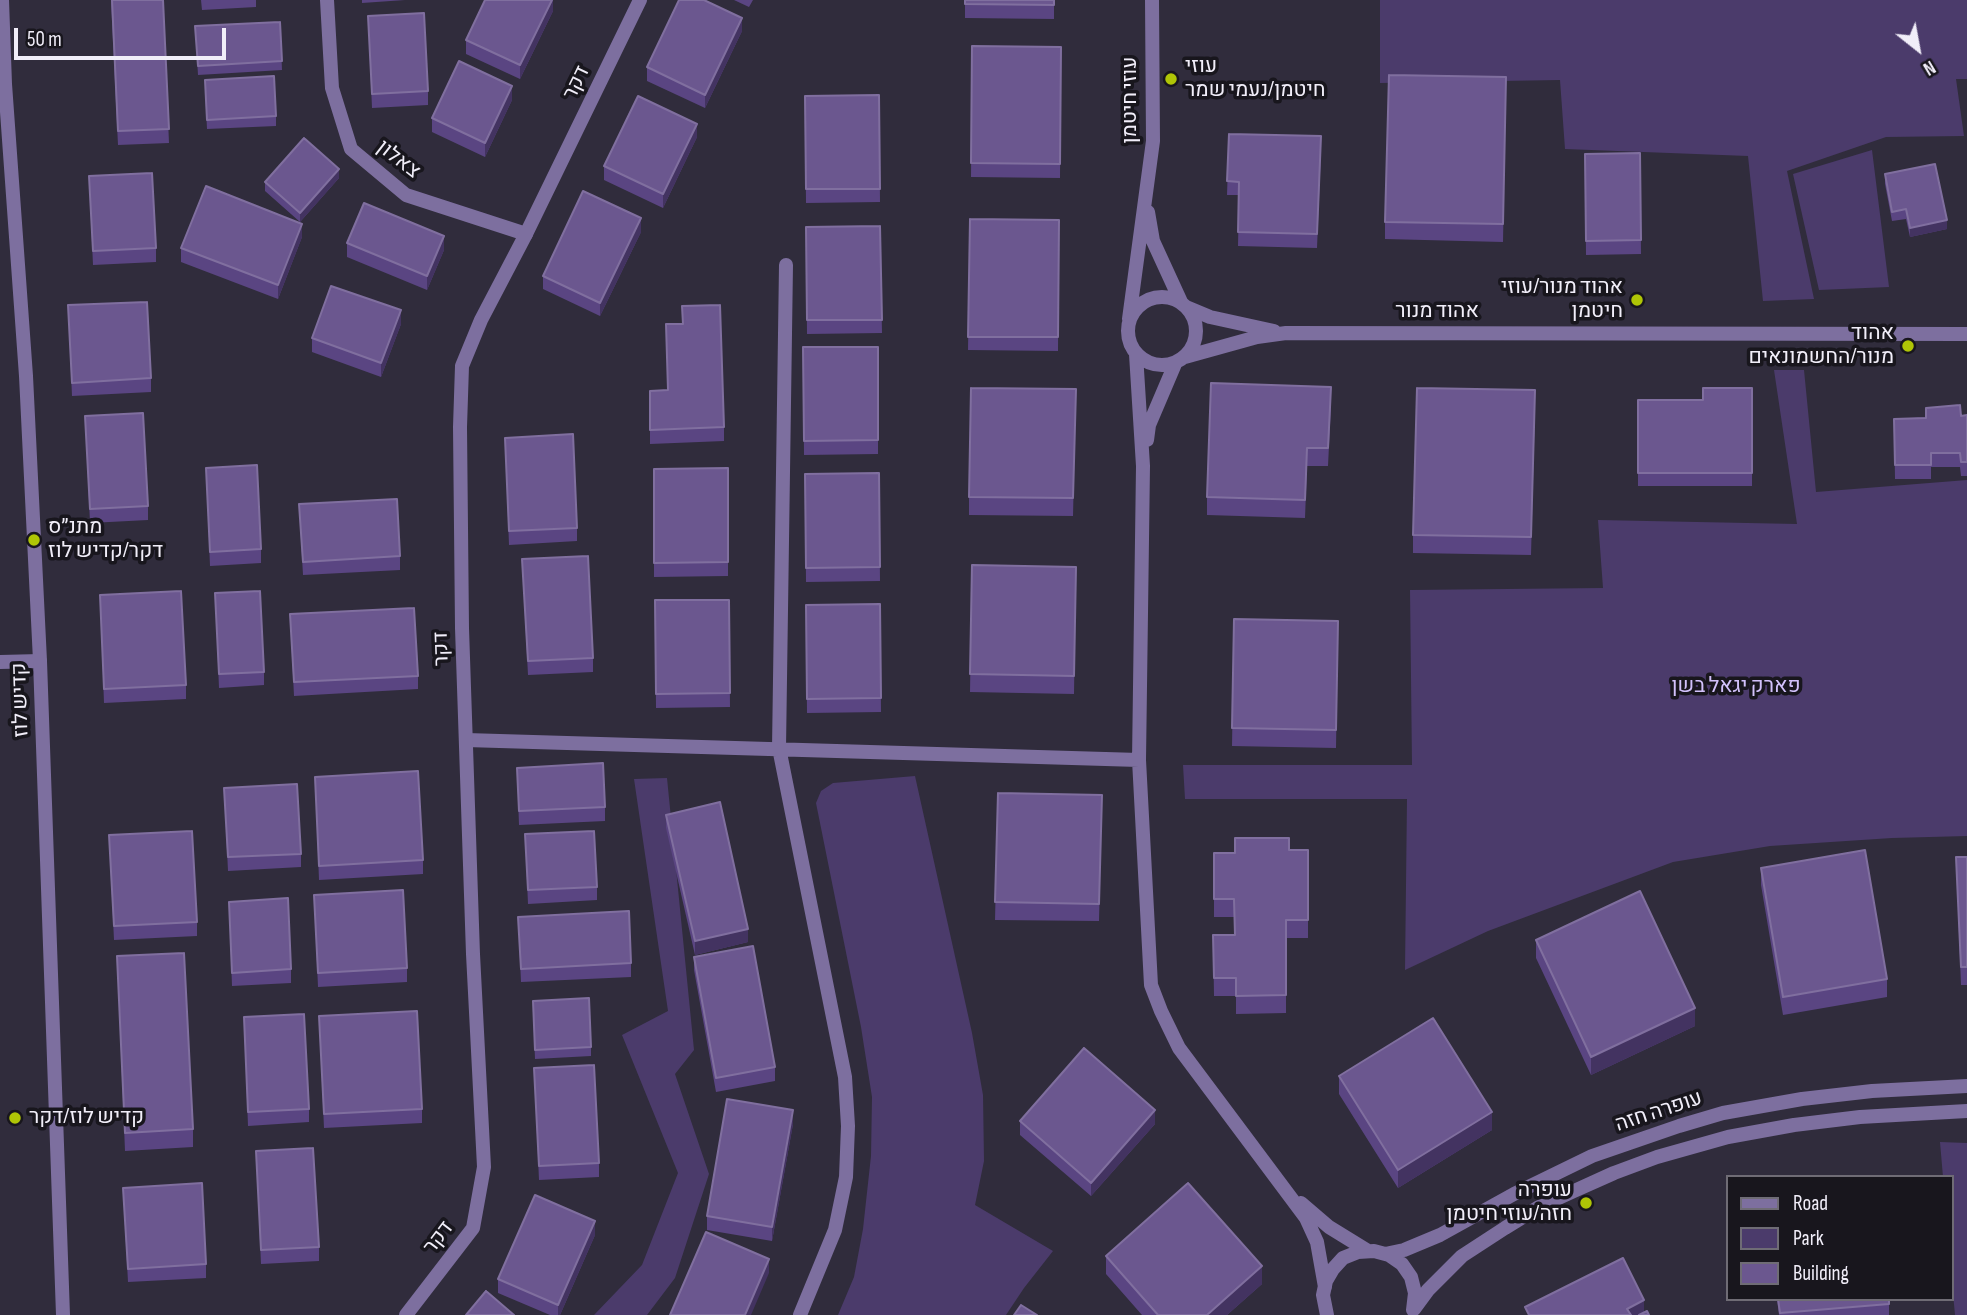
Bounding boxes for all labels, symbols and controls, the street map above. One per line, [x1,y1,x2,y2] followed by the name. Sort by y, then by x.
[18,14,229,58] scale bar
[1883,14,1953,84] north arrow
[27,27,62,52] text: 50 m
[1185,54,1326,104] place label: עוזי חיטמן/נעמי שמר
[1919,55,1939,80] text: N
[1118,57,1144,143] street label: עוזי חיטמן
[558,62,596,104] street label: דקר
[1163,71,1179,87] marker: עוזי חיטמן/נעמי שמר
[371,135,425,185] street label: צאלון
[1501,275,1623,325] place label: אהוד מנור/עוזי חיטמן
[1629,292,1645,308] marker: אהוד מנור/עוזי חיטמן
[1395,299,1479,325] street label: אהוד מנור
[1748,321,1894,371] place label: אהוד מנור/החשמונאים
[1900,338,1916,354] marker: אהוד מנור/החשמונאים
[48,515,163,565] place label: מתנ״ס דקר/קדיש לוז
[26,532,42,548] marker: מתנ״ס דקר/קדיש לוז
[429,631,455,667] street label: דקר
[7,662,35,738] street label: קדיש לוז
[1671,674,1801,700] park label: פארק יגאל בשן
[1612,1086,1706,1138] street label: עופרה חזה
[29,1105,144,1131] place label: קדיש לוז/דקר
[7,1110,23,1126] marker: קדיש לוז/דקר
[1726,1175,1953,1301] legend
[1447,1178,1572,1228] place label: עופרה חזה/עוזי חיטמן
[1793,1191,1828,1216] text: Road
[1578,1195,1594,1211] marker: עופרה חזה/עוזי חיטמן
[419,1217,459,1259] street label: דקר
[1793,1226,1824,1251] text: Park
[1793,1261,1849,1286] text: Building

